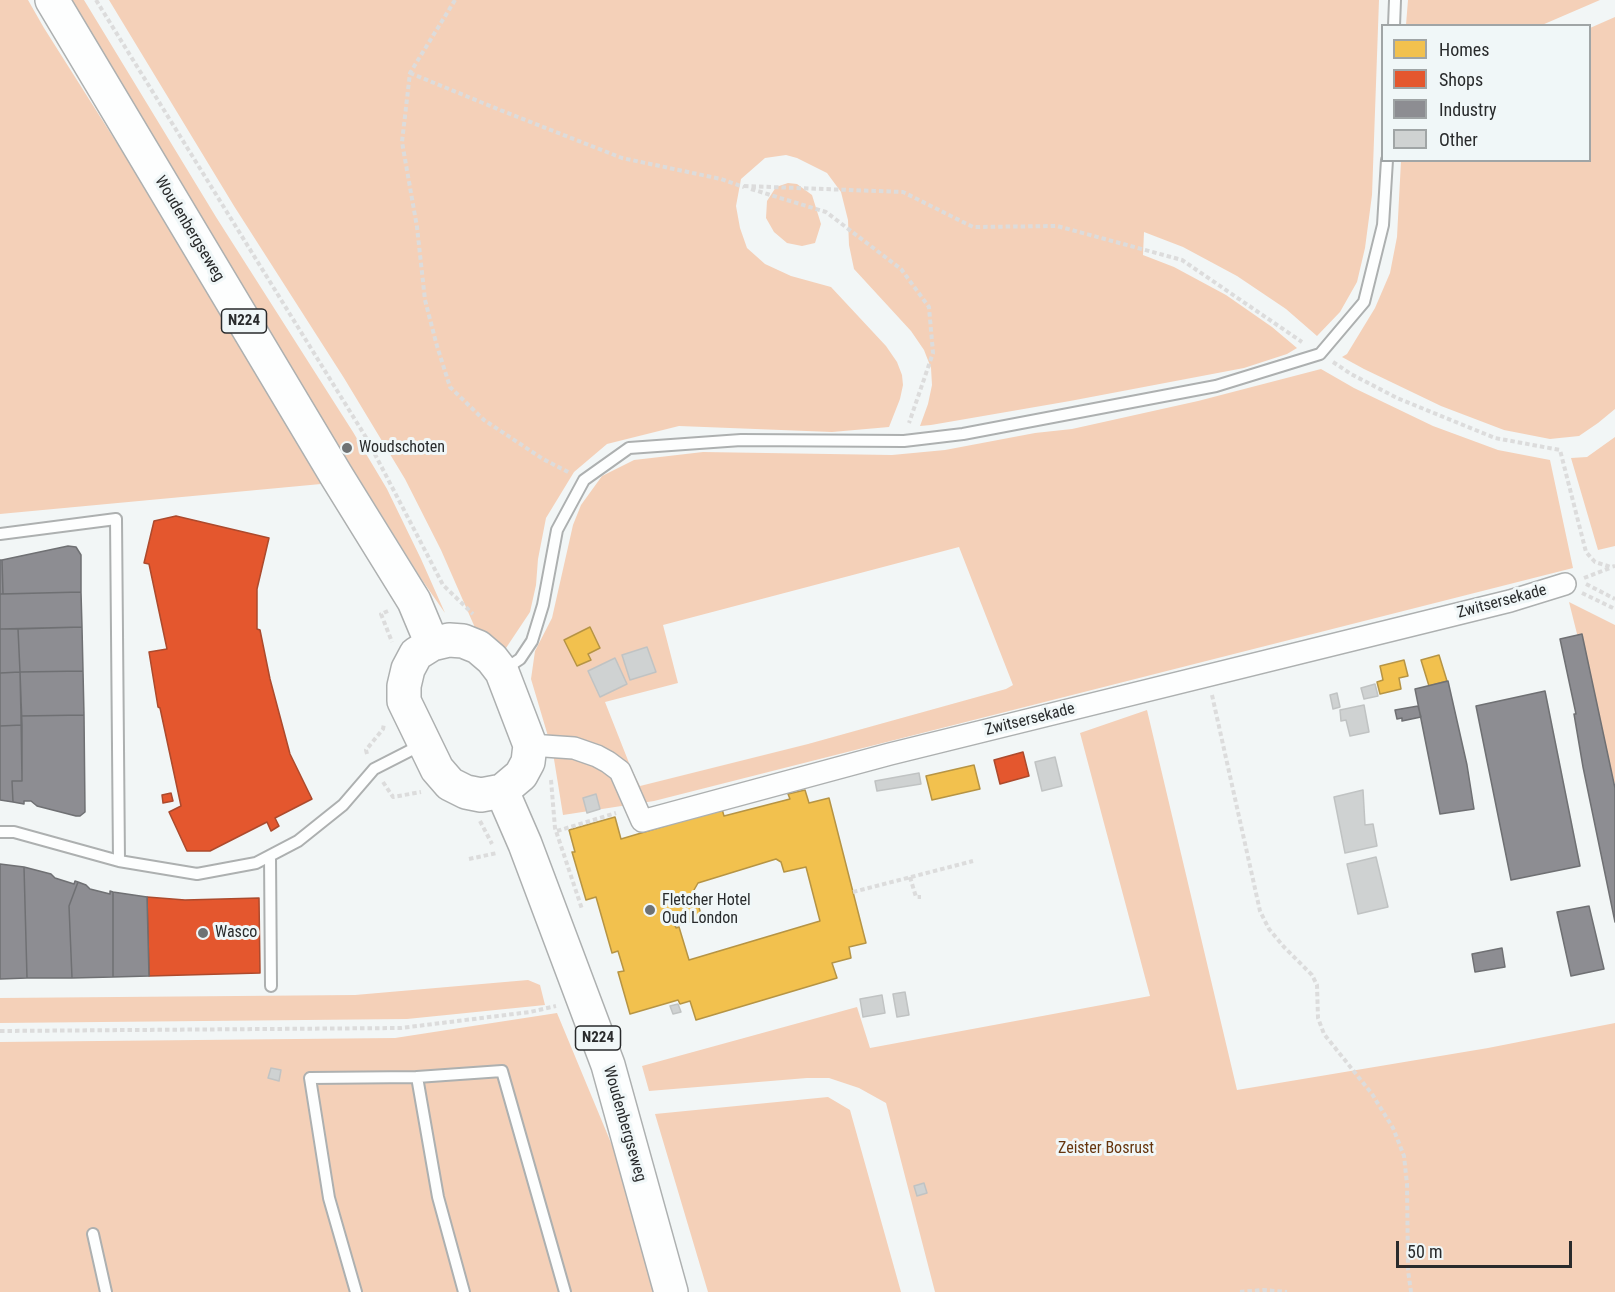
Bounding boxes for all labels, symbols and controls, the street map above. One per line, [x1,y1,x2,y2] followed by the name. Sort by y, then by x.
[1381,24,1591,162] legend
[1439,39,1489,60] text: Homes
[1439,69,1483,90] text: Shops
[1439,99,1497,120] text: Industry
[1439,129,1478,150] text: Other
[150,173,228,285] street label: Woudenbergseweg
[222,309,266,333] road number: N224
[359,438,445,458] place label: Woudschoten
[340,441,354,455] marker: Woudschoten
[1455,581,1549,623] street label: Zwitsersekade
[983,700,1077,740] street label: Zwitsersekade
[662,891,751,929] place label: Fletcher Hotel Oud London
[643,903,657,917] marker: Fletcher Hotel Oud London
[215,923,257,943] place label: Wasco
[196,926,210,940] marker: Wasco
[576,1026,620,1050] road number: N224
[598,1064,650,1184] street label: Woudenbergseweg
[1058,1139,1154,1159] park label: Zeister Bosrust
[1399,1229,1574,1267] scale bar
[1407,1241,1442,1262] text: 50 m

